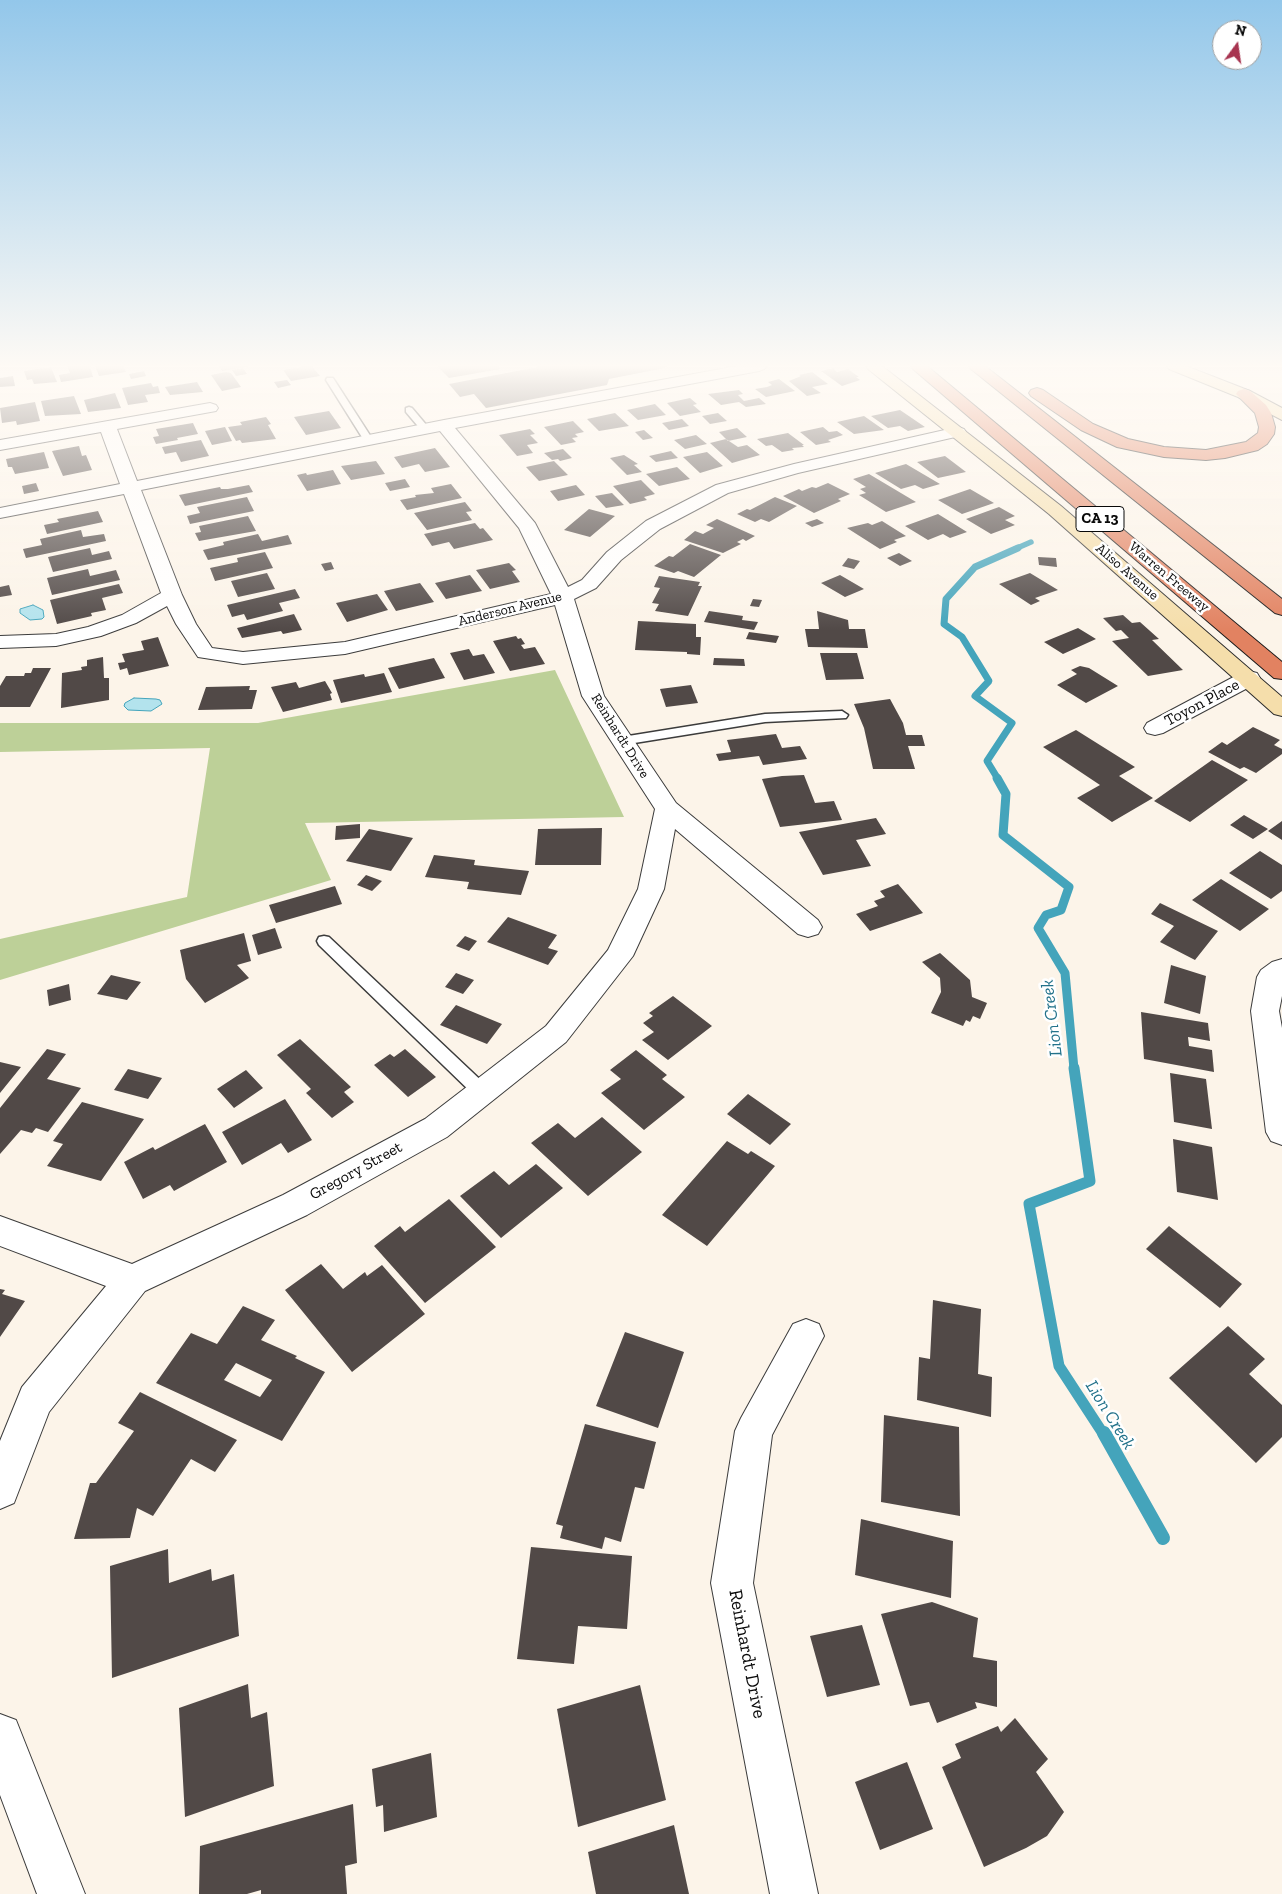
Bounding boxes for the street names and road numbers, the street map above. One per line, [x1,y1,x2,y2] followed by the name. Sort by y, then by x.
[1076,506,1124,532] road number: CA 13
[1125,538,1213,616] street label: Warren Freeway
[1092,540,1162,604] street label: Aliso Avenue
[456,588,564,630] street label: Anderson Avenue
[1161,675,1243,731] street label: Toyon Place
[587,691,653,781] street label: Reinhardt Drive
[306,1138,406,1204] street label: Gregory Street
[723,1588,771,1720] street label: Reinhardt Drive

